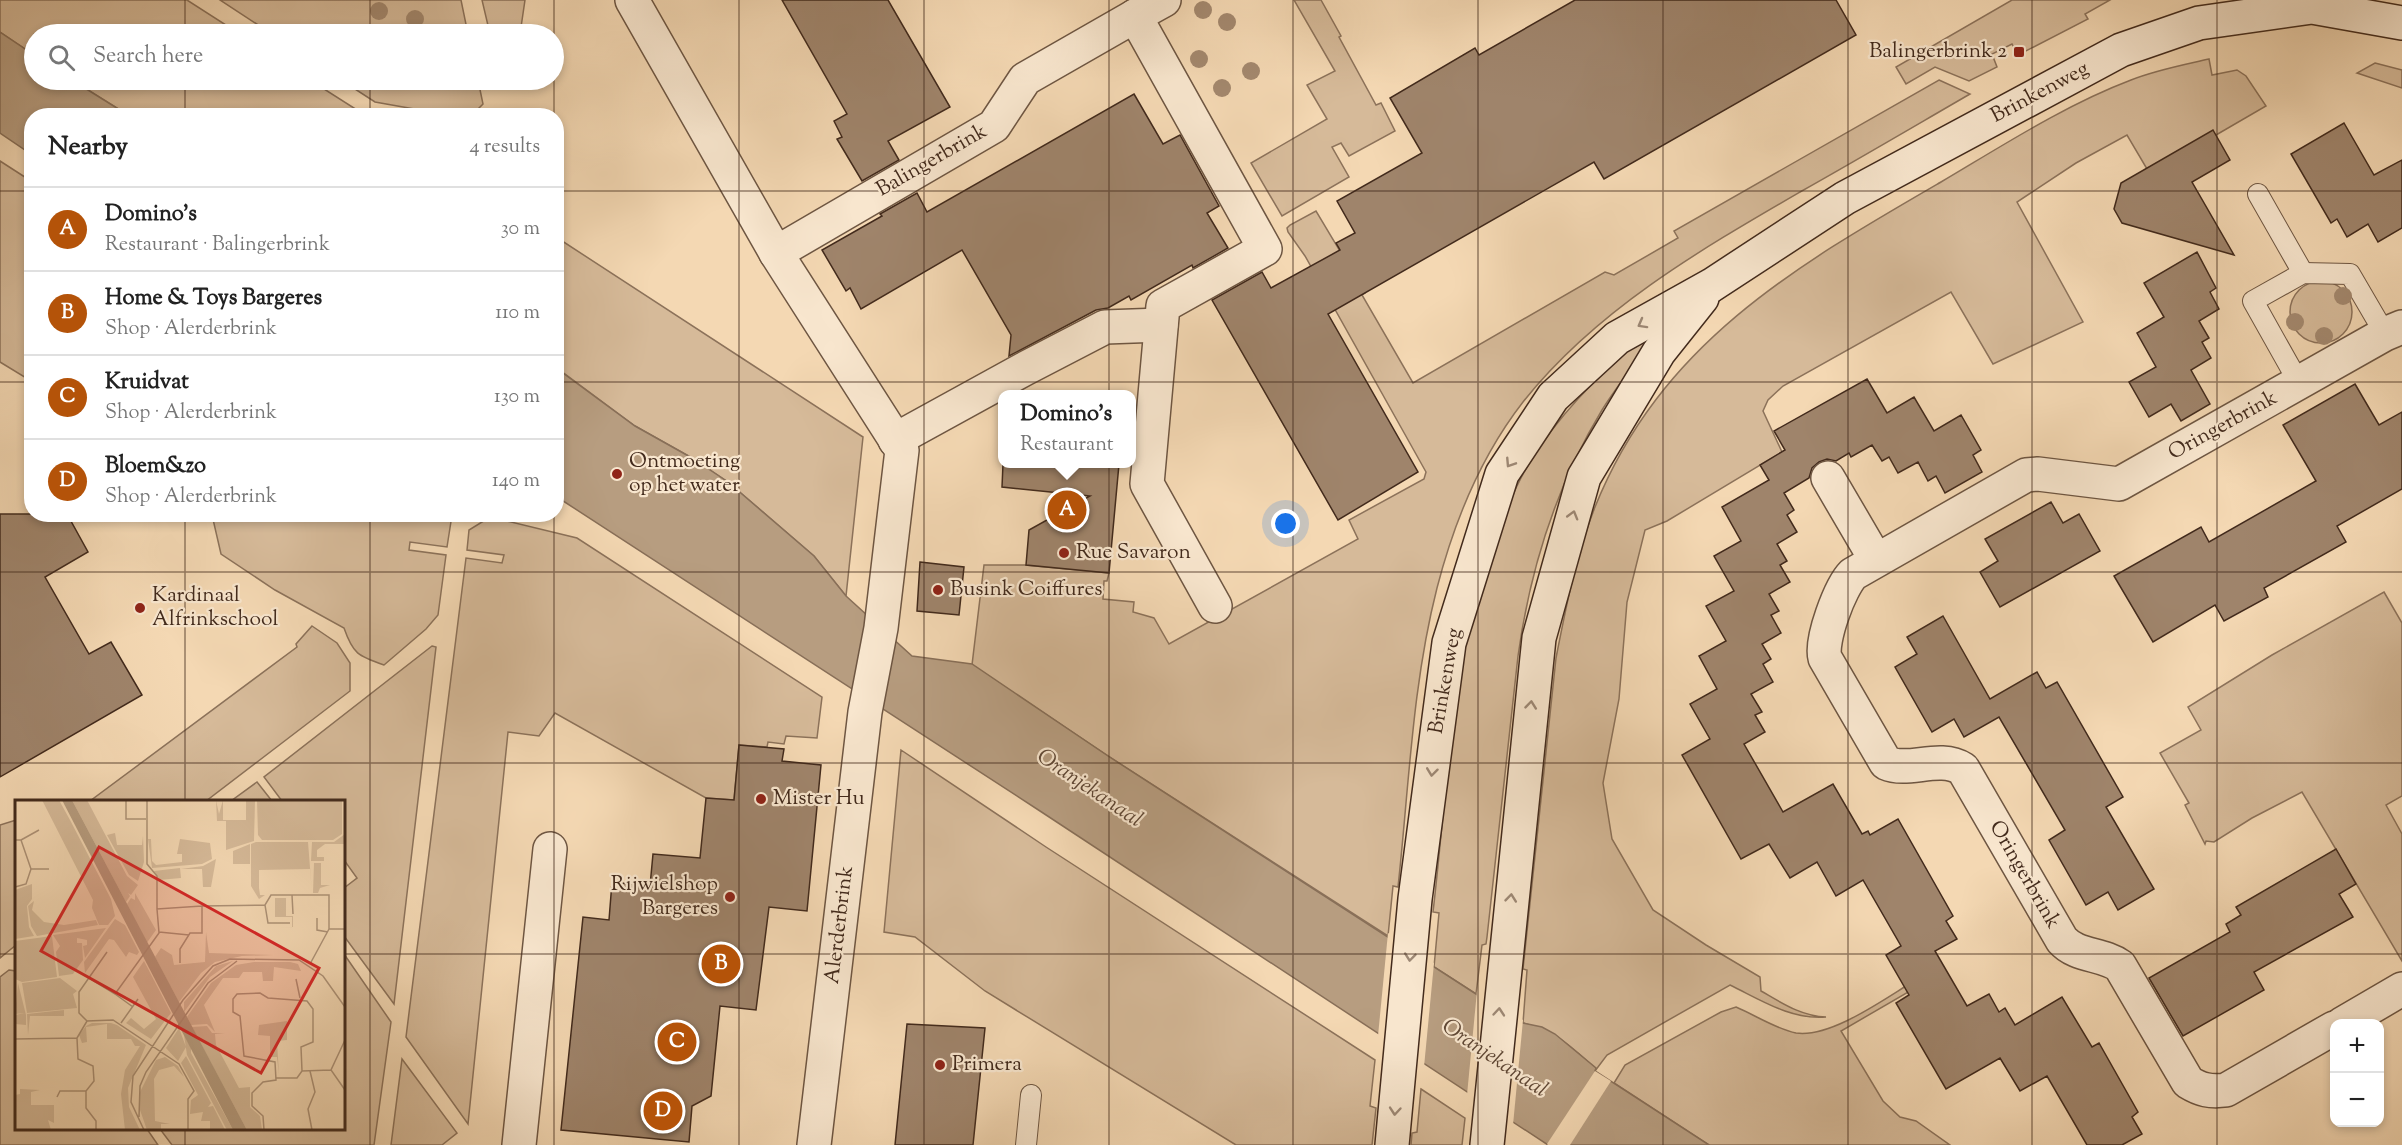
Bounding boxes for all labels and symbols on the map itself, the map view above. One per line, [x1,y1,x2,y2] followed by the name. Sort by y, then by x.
[1869,37,2007,67] place label: Balingerbrink 2
[2012,45,2026,59] marker: Balingerbrink 2
[1986,55,2094,131] street label: Brinkenweg
[871,117,994,205] street label: Balingerbrink
[1638,317,1649,328] one-way arrow
[2163,383,2284,468] street label: Oringerbrink
[629,447,740,501] place label: Ontmoeting op het water
[1506,456,1517,467] one-way arrow
[610,467,624,481] marker: Ontmoeting op het water
[1048,488,1086,532] pin: A
[1271,509,1300,538] your location
[1566,510,1578,521] one-way arrow
[1076,538,1191,568] place label: Rue Savaron
[1057,546,1071,560] marker: Rue Savaron
[950,575,1102,605] place label: Busink Coiffures
[152,581,278,635] place label: Kardinaal Alfrinkschool
[931,583,945,597] marker: Busink Coiffures
[133,601,147,615] marker: Kardinaal Alfrinkschool
[1422,626,1470,736] street label: Brinkenweg
[1525,700,1537,709] one-way arrow
[1029,742,1149,837] water label: Oranjekanaal
[1426,767,1438,777] one-way arrow
[773,784,865,814] place label: Mister Hu
[754,792,768,806] marker: Mister Hu
[15,800,345,1130] inset map
[1981,815,2067,935] street label: Oringerbrink
[818,864,862,986] street label: Alerderbrink
[611,870,718,924] place label: Rijwielshop Bargeres
[723,890,737,904] marker: Rijwielshop Bargeres
[1504,894,1517,903] one-way arrow
[702,942,740,986] pin: B
[1404,953,1417,962] one-way arrow
[1492,1008,1505,1017] one-way arrow
[1434,1012,1554,1107] water label: Oranjekanaal
[658,1020,696,1064] pin: C
[952,1050,1022,1080] place label: Primera
[933,1058,947,1072] marker: Primera
[644,1088,682,1134] pin: D
[1389,1106,1402,1115] one-way arrow

